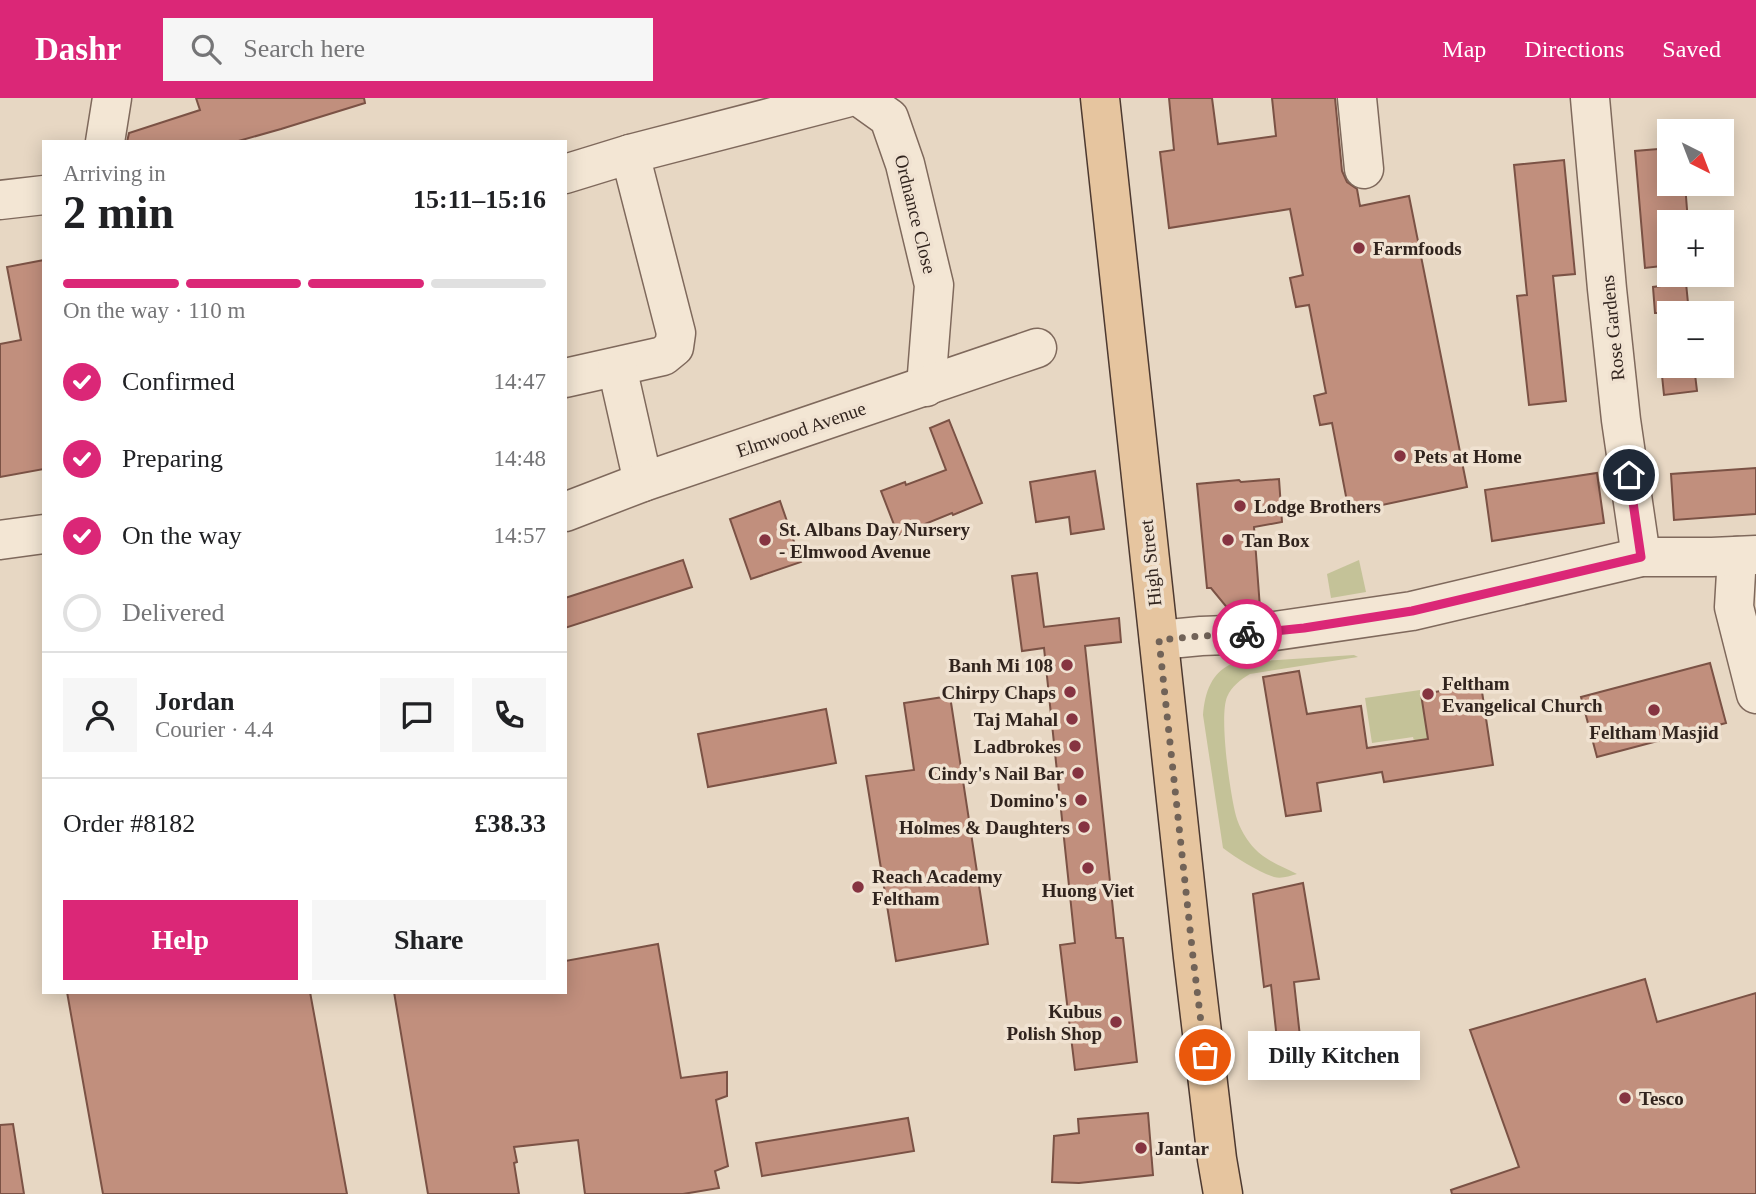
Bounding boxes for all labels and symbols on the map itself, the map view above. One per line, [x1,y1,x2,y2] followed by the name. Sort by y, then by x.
[1657,119,1734,196] north arrow
[891,152,940,276] street label: Ordnance Close
[1373,238,1462,259] place label: Farmfoods
[1351,240,1367,256] marker: Farmfoods
[1597,274,1628,382] street label: Rose Gardens
[734,398,869,461] street label: Elmwood Avenue
[1599,445,1659,505] pin
[1414,446,1522,467] place label: Pets at Home
[1392,448,1408,464] marker: Pets at Home
[1254,496,1381,517] place label: Lodge Brothers
[1232,498,1248,514] marker: Lodge Brothers
[1135,518,1165,607] street label: High Street
[779,519,971,562] place label: St. Albans Day Nursery - Elmwood Avenue
[1242,530,1310,551] place label: Tan Box
[757,532,773,548] marker: St. Albans Day Nursery - Elmwood Avenue
[1220,532,1236,548] marker: Tan Box
[1212,599,1282,669] courier
[948,655,1053,676] place label: Banh Mi 108
[1059,657,1075,673] marker: Banh Mi 108
[1442,673,1603,716] place label: Feltham Evangelical Church
[941,682,1056,703] place label: Chirpy Chaps
[1062,684,1078,700] marker: Chirpy Chaps
[1420,686,1436,702] marker: Feltham Evangelical Church
[1646,702,1662,718] marker: Feltham Masjid
[974,709,1058,730] place label: Taj Mahal
[1064,711,1080,727] marker: Taj Mahal
[1589,722,1719,743] place label: Feltham Masjid
[974,736,1061,757] place label: Ladbrokes
[1067,738,1083,754] marker: Ladbrokes
[928,763,1065,784] place label: Cindy's Nail Bar
[1070,765,1086,781] marker: Cindy's Nail Bar
[990,790,1067,811] place label: Domino's
[1073,792,1089,808] marker: Domino's
[899,817,1070,838] place label: Holmes & Daughters
[1076,819,1092,835] marker: Holmes & Daughters
[1080,860,1096,876] marker: Huong Viet
[872,866,1003,909] place label: Reach Academy Feltham
[850,879,866,895] marker: Reach Academy Feltham
[1042,880,1135,901] place label: Huong Viet
[1006,1001,1102,1044] place label: Kubus Polish Shop
[1108,1014,1124,1030] marker: Kubus Polish Shop
[1175,1025,1235,1085] pin
[1247,1030,1418,1080] callout: Dilly Kitchen
[1639,1088,1684,1109] place label: Tesco
[1617,1090,1633,1106] marker: Tesco
[1155,1138,1209,1159] place label: Jantar
[1133,1140,1149,1156] marker: Jantar

